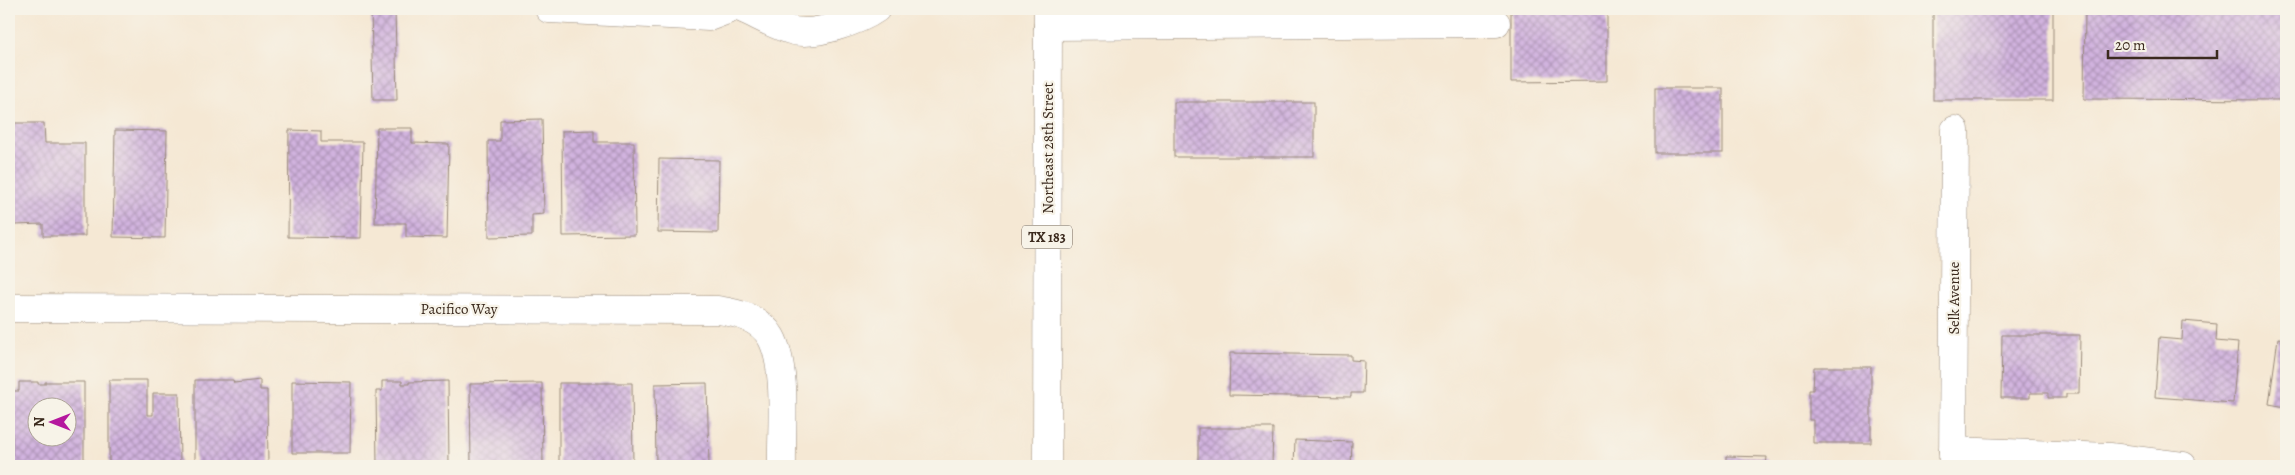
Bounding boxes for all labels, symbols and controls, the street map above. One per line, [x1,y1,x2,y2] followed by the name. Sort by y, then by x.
[2108,28,2216,60] scale bar
[2115,35,2146,55] text: 20 m
[1038,82,1058,214] street label: Northeast 28th Street
[1022,226,1072,248] road number: TX 183
[1944,261,1964,335] street label: Selk Avenue
[420,299,498,319] street label: Pacifico Way
[28,398,78,448] north arrow
[30,417,49,427] text: N

